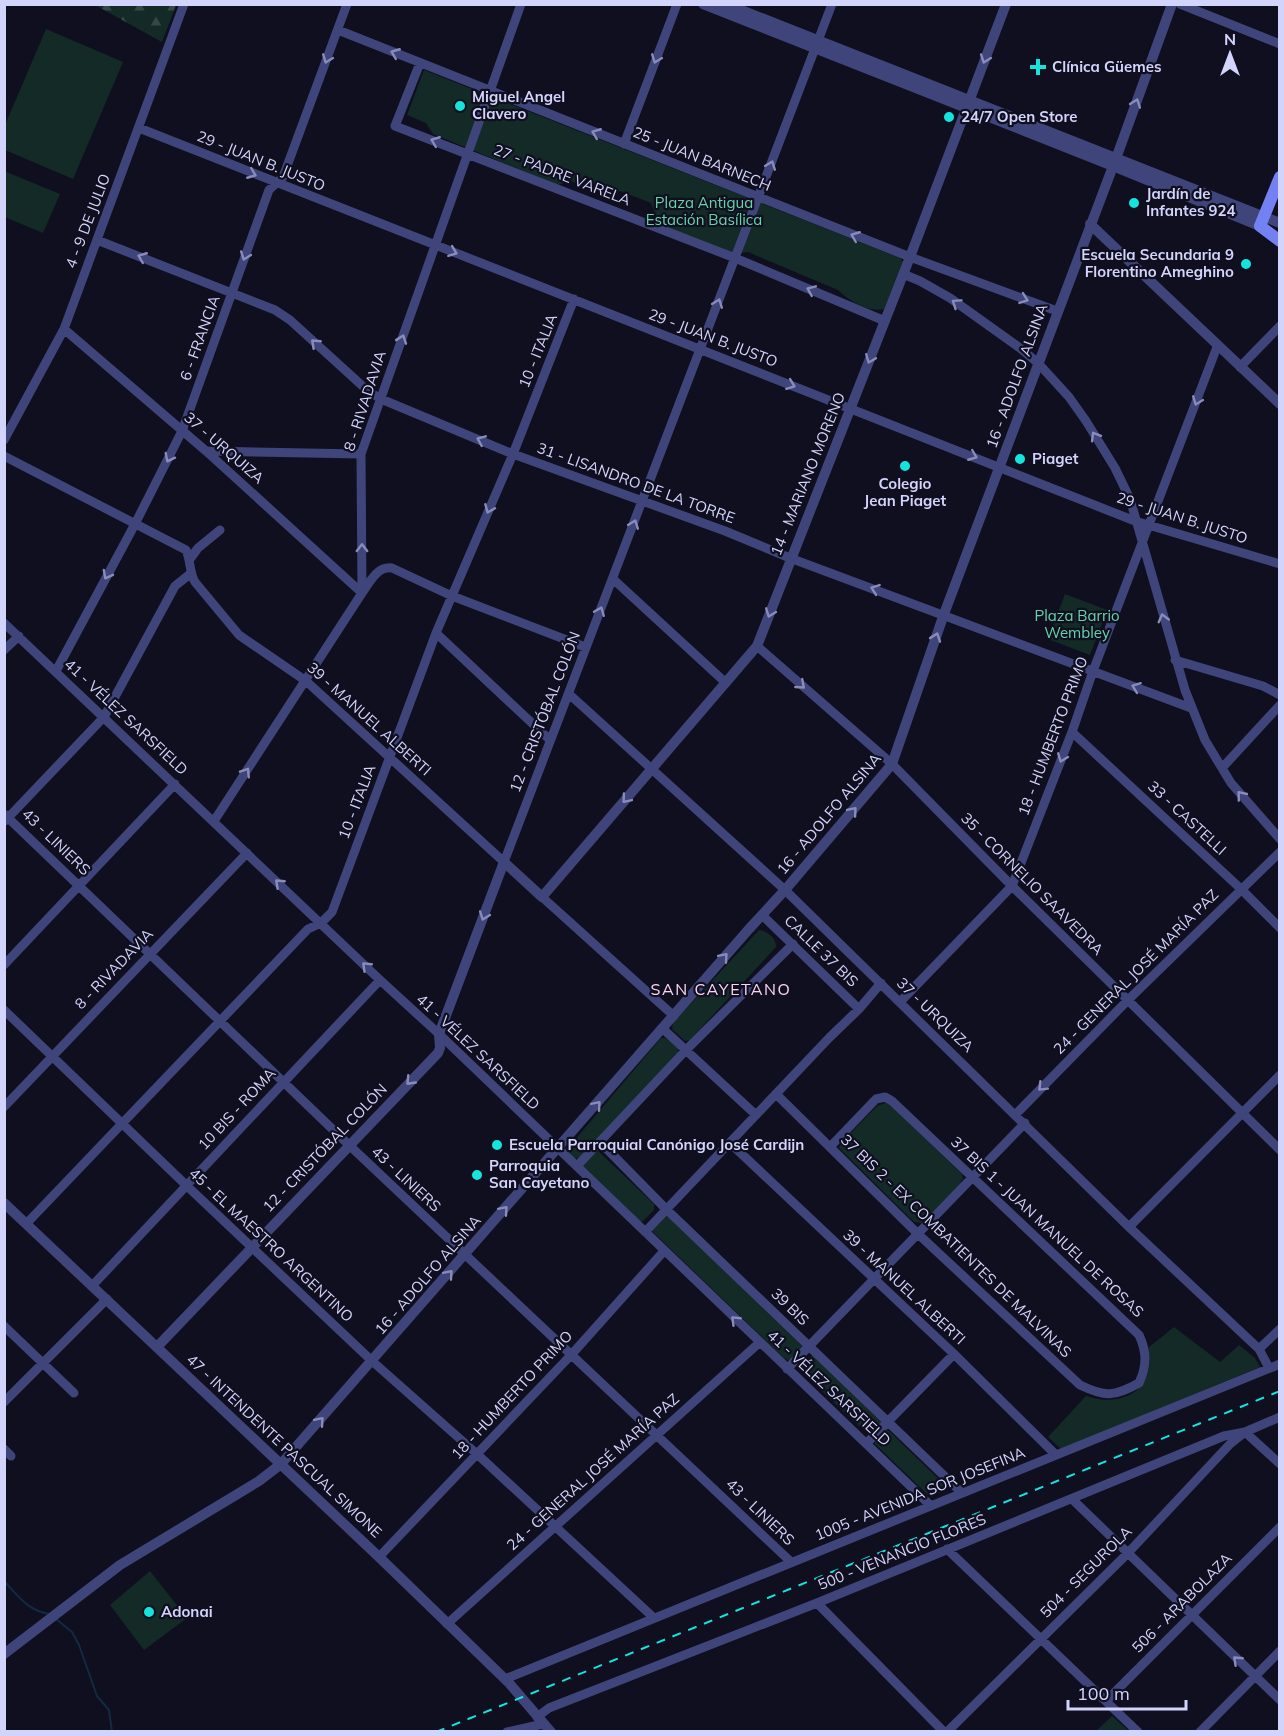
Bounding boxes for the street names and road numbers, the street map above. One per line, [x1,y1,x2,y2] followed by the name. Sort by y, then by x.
[630,122,774,195] street label: 25 - JUAN BARNECH
[194,126,328,195] street label: 29 - JUAN B. JUSTO
[491,140,633,209] street label: 27 - PADRE VARELA
[61,171,114,271] street label: 4 - 9 DE JULIO
[175,293,224,383] street label: 6 - FRANCIA
[982,301,1052,451] street label: 16 - ADOLFO ALSINA
[646,304,780,371] street label: 29 - JUAN B. JUSTO
[514,311,561,391] street label: 10 - ITALIA
[339,348,390,454] street label: 8 - RIVADAVIA
[766,389,849,558] street label: 14 - MARIANO MORENO
[180,408,268,488] street label: 37 - URQUIZA
[535,438,738,527] street label: 31 - LISANDRO DE LA TORRE
[1114,487,1250,548] street label: 29 - JUAN B. JUSTO
[505,629,584,795] street label: 12 - CRISTÓBAL COLÓN
[61,654,192,779] street label: 41 - VÉLEZ SARSFIELD
[1013,654,1092,818] street label: 18 - HUMBERTO PRIMO
[303,658,435,779] street label: 39 - MANUEL ALBERTI
[772,749,885,878] street label: 16 - ADOLFO ALSINA
[334,762,379,842] street label: 10 - ITALIA
[1144,776,1231,859] street label: 33 - CASTELLI
[18,804,95,879] street label: 43 - LINIERS
[957,808,1108,959] street label: 35 - CORNELIO SAAVEDRA
[1049,885,1222,1058] street label: 24 - GENERAL JOSÉ MARÍA PAZ
[780,911,862,991] street label: CALLE 37 BIS
[70,924,157,1013] street label: 8 - RIVADAVIA
[893,973,978,1056] street label: 37 - URQUIZA
[413,989,544,1114] street label: 41 - VÉLEZ SARSFIELD
[194,1064,280,1154] street label: 10 BIS - ROMA
[258,1080,391,1216] street label: 12 - CRISTÓBAL COLÓN
[837,1130,1076,1361] street label: 37 BIS 2 - EX COMBATIENTES DE MALVINAS
[947,1132,1148,1321] street label: 37 BIS 1 - JUAN MANUEL DE ROSAS
[368,1142,445,1216] street label: 43 - LINIERS
[185,1163,357,1326] street label: 45 - EL MAESTRO ARGENTINO
[370,1211,485,1338] street label: 16 - ADOLFO ALSINA
[839,1225,969,1348] street label: 39 - MANUEL ALBERTI
[767,1284,813,1329] street label: 39 BIS
[764,1325,895,1450] street label: 41 - VÉLEZ SARSFIELD
[447,1326,576,1463] street label: 18 - HUMBERTO PRIMO
[183,1350,386,1541] street label: 47 - INTENDENTE PASCUAL SIMONE
[502,1389,683,1554] street label: 24 - GENERAL JOSÉ MARÍA PAZ
[812,1443,1028,1545] street label: 1005 - AVENIDA SOR JOSEFINA
[722,1474,799,1549] street label: 43 - LINIERS
[815,1509,989,1594] street label: 500 - VENANCIO FLORES
[1036,1522,1136,1622] street label: 504 - SEGUROLA
[1128,1549,1236,1657] street label: 506 - ARABOLAZA

